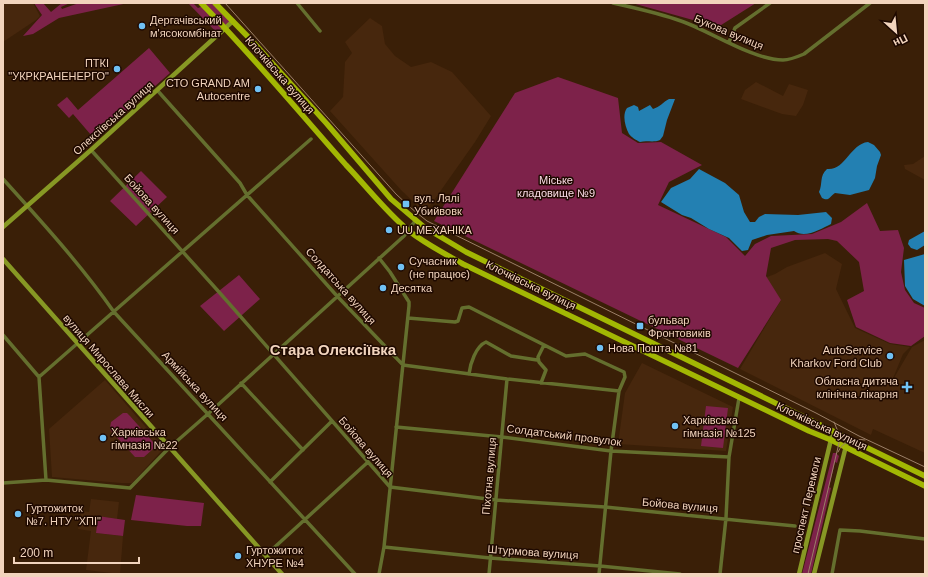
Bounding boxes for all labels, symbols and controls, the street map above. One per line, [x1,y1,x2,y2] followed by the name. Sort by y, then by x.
[693,12,765,52] street label: Букова вулиця
[876,12,916,52] north arrow
[150,14,222,39] place label: Дергачівський м'ясокомбінат
[137,21,147,31] marker: Дергачівський м'ясокомбінат
[891,32,910,50] text: Пн
[243,34,317,116] street label: Клочківська вулиця
[8,57,109,82] place label: ПТКІ "УКРКРАНЕНЕРГО"
[112,64,122,74] marker: ПТКІ "УКРКРАНЕНЕРГО"
[166,77,250,102] place label: СТО GRAND AM Autocentre
[70,79,156,157] street label: Олексіївська вулиця
[253,84,263,94] marker: СТО GRAND AM Autocentre
[122,172,182,236] street label: Бойова вулиця
[517,174,595,199] park label: Міське кладовище №9
[414,192,462,217] place label: вул. Лялі Убийвовк
[401,199,411,209] marker: вул. Лялі Убийвовк
[397,224,473,236] place label: UU МЕХАНІКА
[384,225,394,235] marker: UU МЕХАНІКА
[304,245,378,327] street label: Солдатська вулиця
[409,255,470,280] place label: Сучасник (не працює)
[484,258,578,312] street label: Клочківська вулиця
[396,262,406,272] marker: Сучасник (не працює)
[391,282,433,294] place label: Десятка
[378,283,388,293] marker: Десятка
[61,312,157,420] street label: вулиця Мирослава Мисли
[648,314,711,339] place label: бульвар Фронтовиків
[635,321,645,331] marker: бульвар Фронтовиків
[270,341,397,358] district label: Стара Олексіївка
[608,342,698,354] place label: Нова Пошта №81
[595,343,605,353] marker: Нова Пошта №81
[790,344,882,369] place label: AutoService Kharkov Ford Club
[160,349,230,423] street label: Армійська вулиця
[885,351,895,361] marker: AutoService Kharkov Ford Club
[815,375,899,400] place label: Обласна дитяча клінічна лікарня
[901,381,913,393] marker: Обласна дитяча клінічна лікарня
[775,400,869,452] street label: Клочківська вулиця
[336,414,396,480] street label: Бойова вулиця
[683,414,756,439] place label: Харківська гімназія №125
[670,421,680,431] marker: Харківська гімназія №125
[506,422,622,448] street label: Солдатський провулок
[111,426,178,451] place label: Харківська гімназія №22
[98,433,108,443] marker: Харківська гімназія №22
[480,437,498,515] street label: Піхотна вулиця
[789,455,823,555] street label: проспект Перемоги
[642,496,719,514] street label: Бойова вулиця
[26,502,101,527] place label: Гуртожиток №7. НТУ "ХПІ"
[13,509,23,519] marker: Гуртожиток №7. НТУ "ХПІ"
[14,539,139,565] scale bar
[487,543,579,561] street label: Штурмова вулиця
[246,544,304,569] place label: Гуртожиток ХНУРЕ №4
[20,546,53,560] text: 200 m
[233,551,243,561] marker: Гуртожиток ХНУРЕ №4

